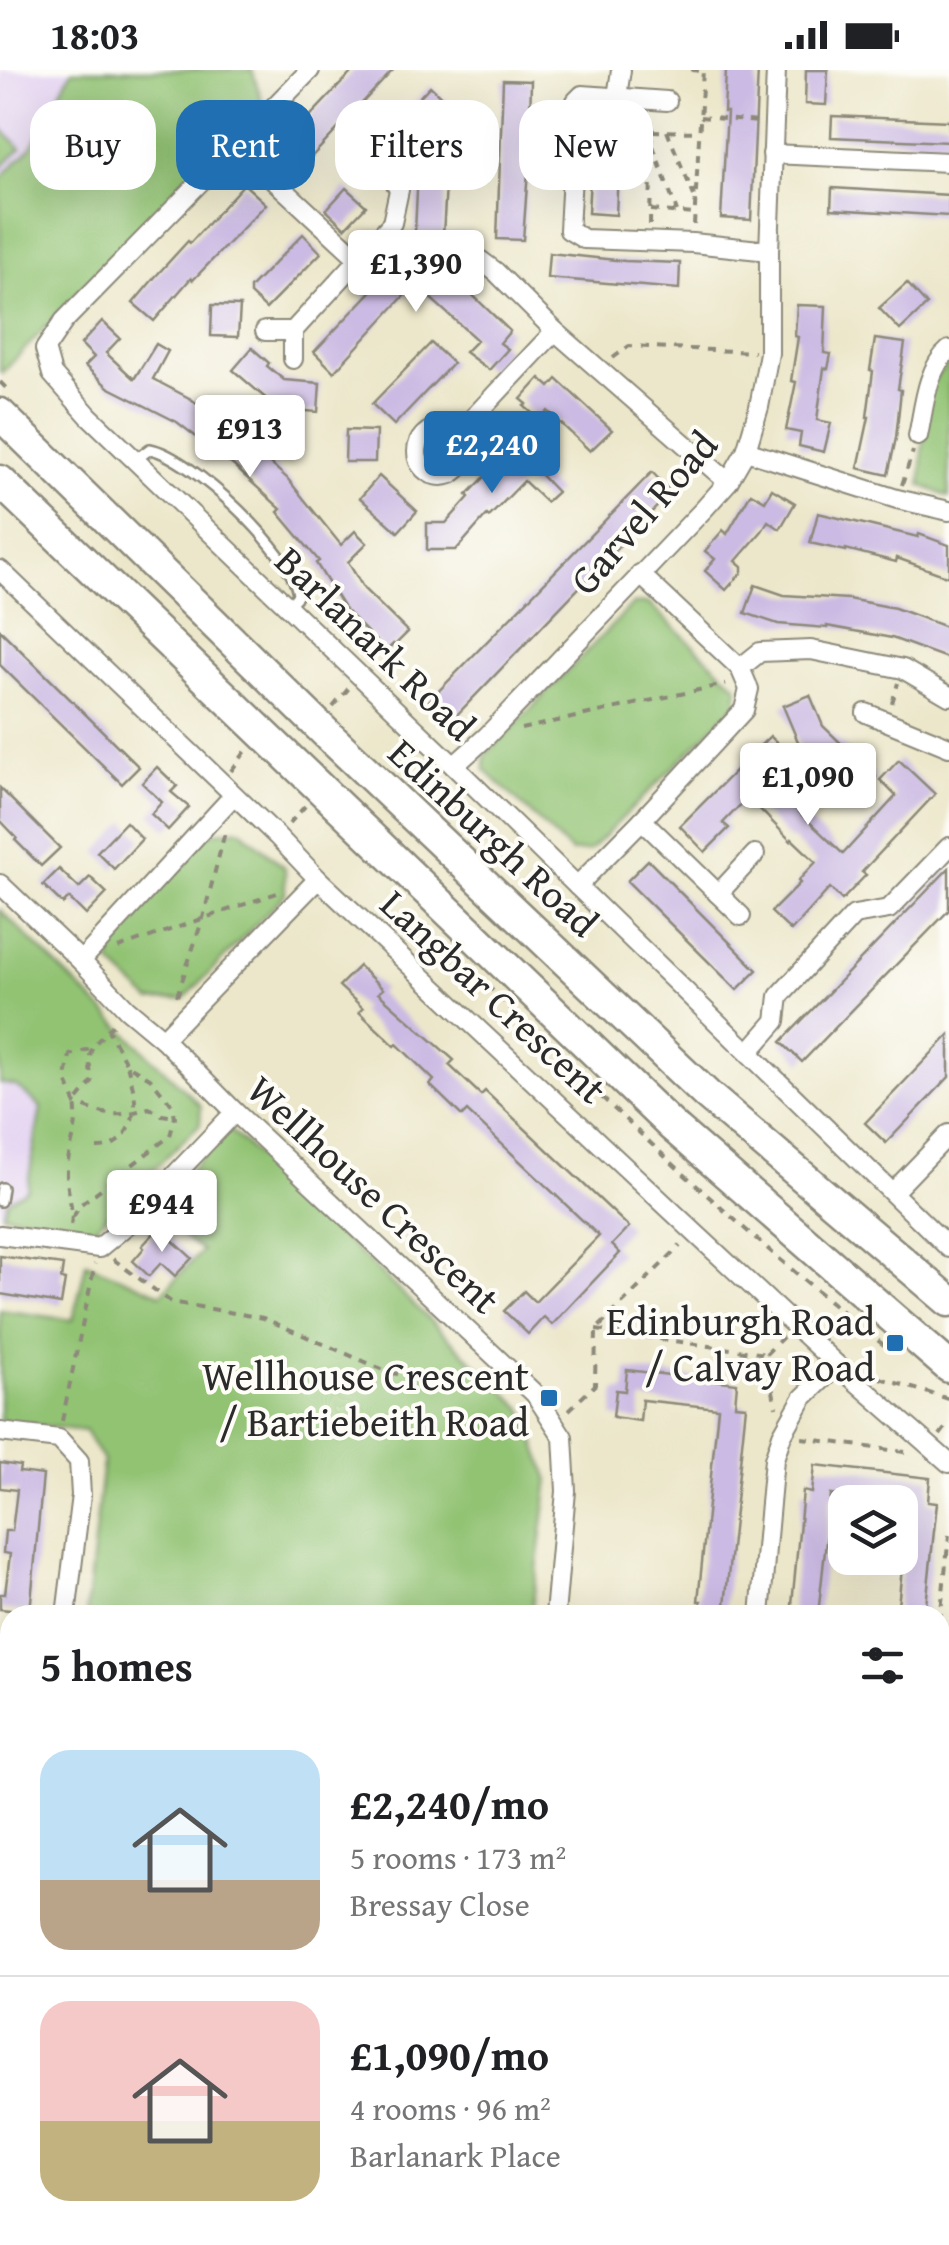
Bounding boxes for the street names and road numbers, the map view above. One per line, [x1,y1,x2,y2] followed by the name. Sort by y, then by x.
[555,417,731,607] street label: Garvel Road
[262,532,490,755] street label: Barlanark Road
[376,724,613,951] street label: Edinburgh Road
[367,875,621,1117] street label: Langbar Crescent
[234,1061,514,1327] street label: Wellhouse Crescent

